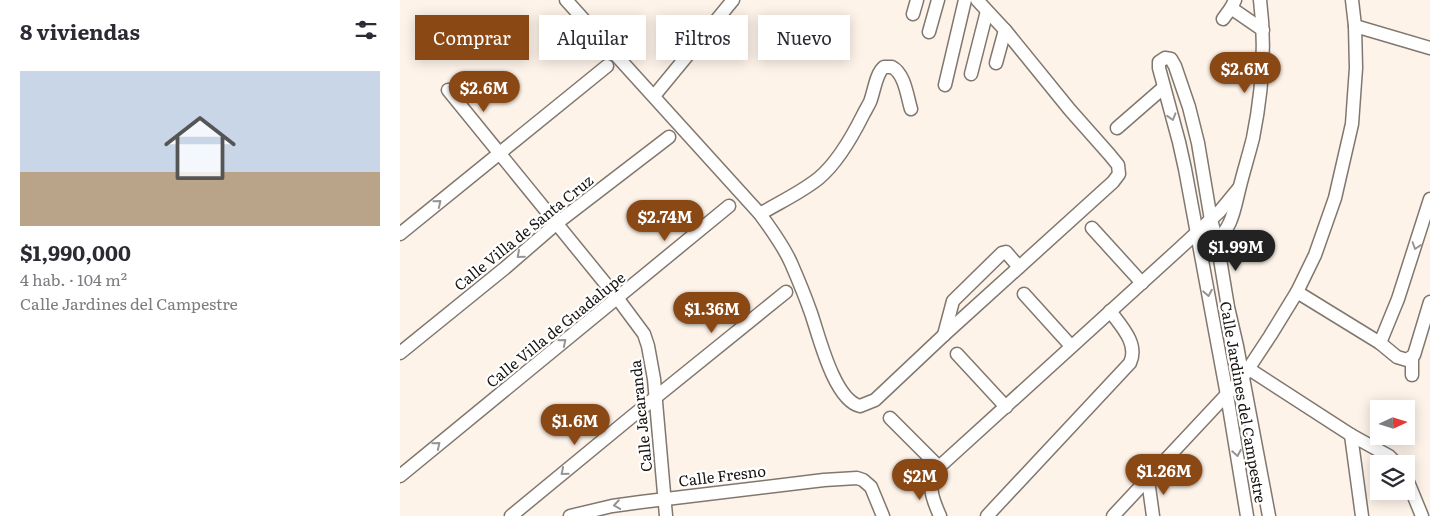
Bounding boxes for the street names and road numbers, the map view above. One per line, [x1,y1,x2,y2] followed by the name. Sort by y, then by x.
[448,168,598,296] street label: Calle Villa de Santa Cruz
[480,265,630,392] street label: Calle Villa de Guadalupe
[1215,299,1273,505] street label: Calle Jardines del Campestre
[623,358,657,473] street label: Calle Jacaranda
[677,458,767,492] street label: Calle Fresno

